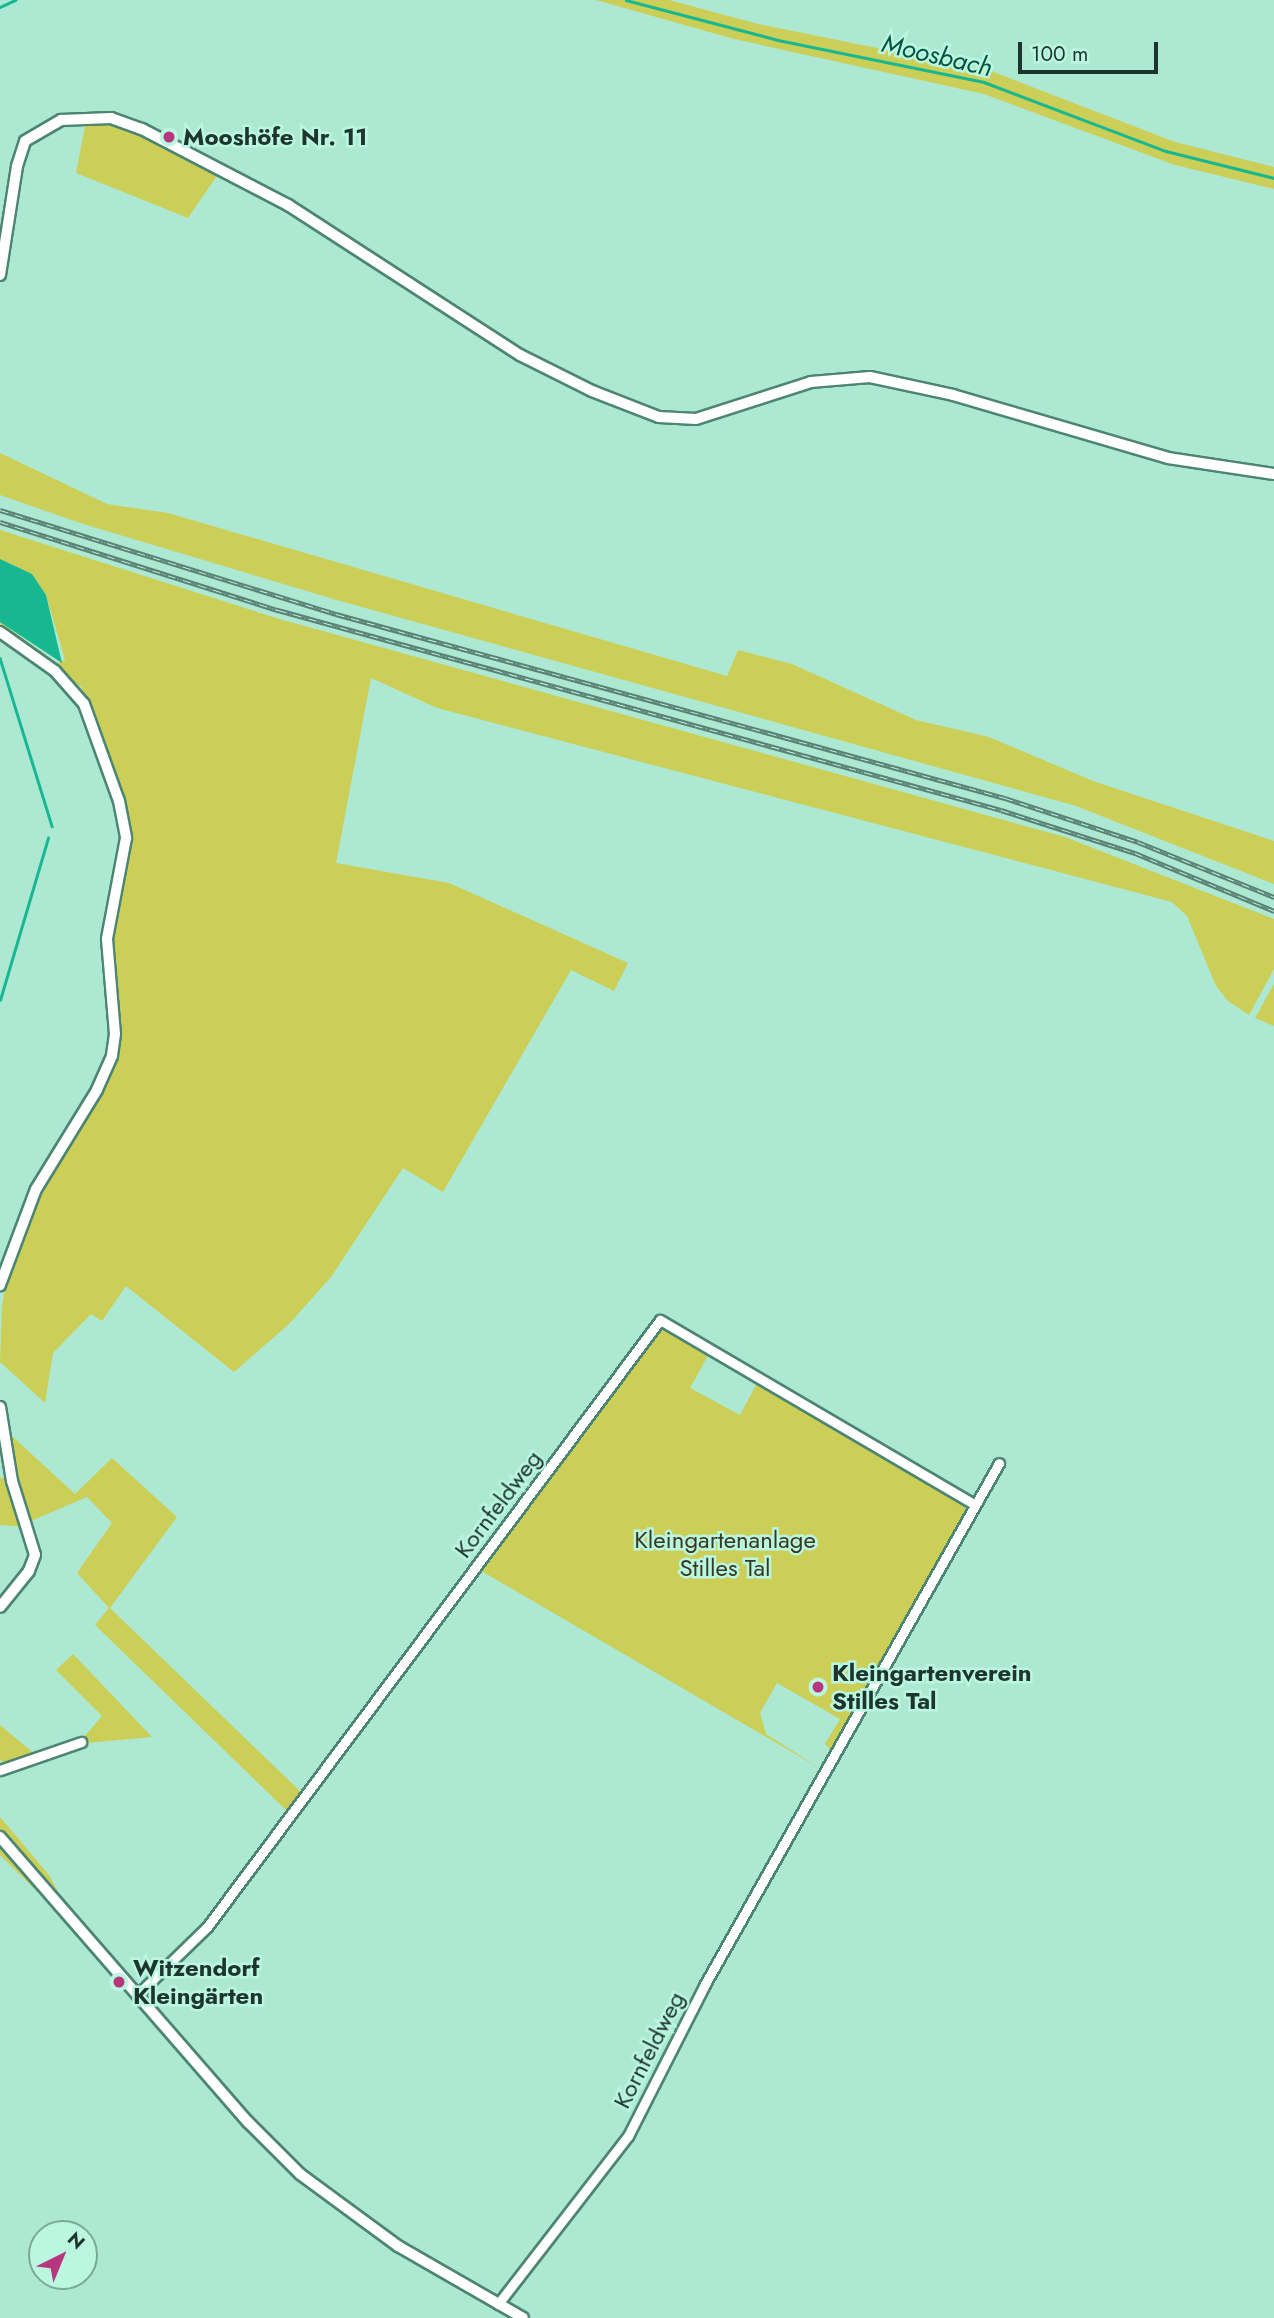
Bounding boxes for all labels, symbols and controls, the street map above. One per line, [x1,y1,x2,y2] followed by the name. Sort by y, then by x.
[879,28,995,84] water label: Moosbach
[1022,28,1162,72] scale bar
[1031,39,1088,69] text: 100 m
[183,123,368,151] place label: Mooshöfe Nr. 11
[161,129,177,145] marker: Mooshöfe Nr. 11
[448,1445,548,1563] street label: Kornfeldweg
[634,1526,816,1582] park label: Kleingartenanlage Stilles Tal
[832,1659,1032,1715] place label: Kleingartenverein Stilles Tal
[810,1679,826,1695] marker: Kleingartenverein Stilles Tal
[133,1954,263,2010] place label: Witzendorf Kleingärten
[111,1974,127,1990] marker: Witzendorf Kleingärten
[607,1987,691,2113] street label: Kornfeldweg
[28,2220,98,2290] north arrow
[62,2226,91,2256] text: N

